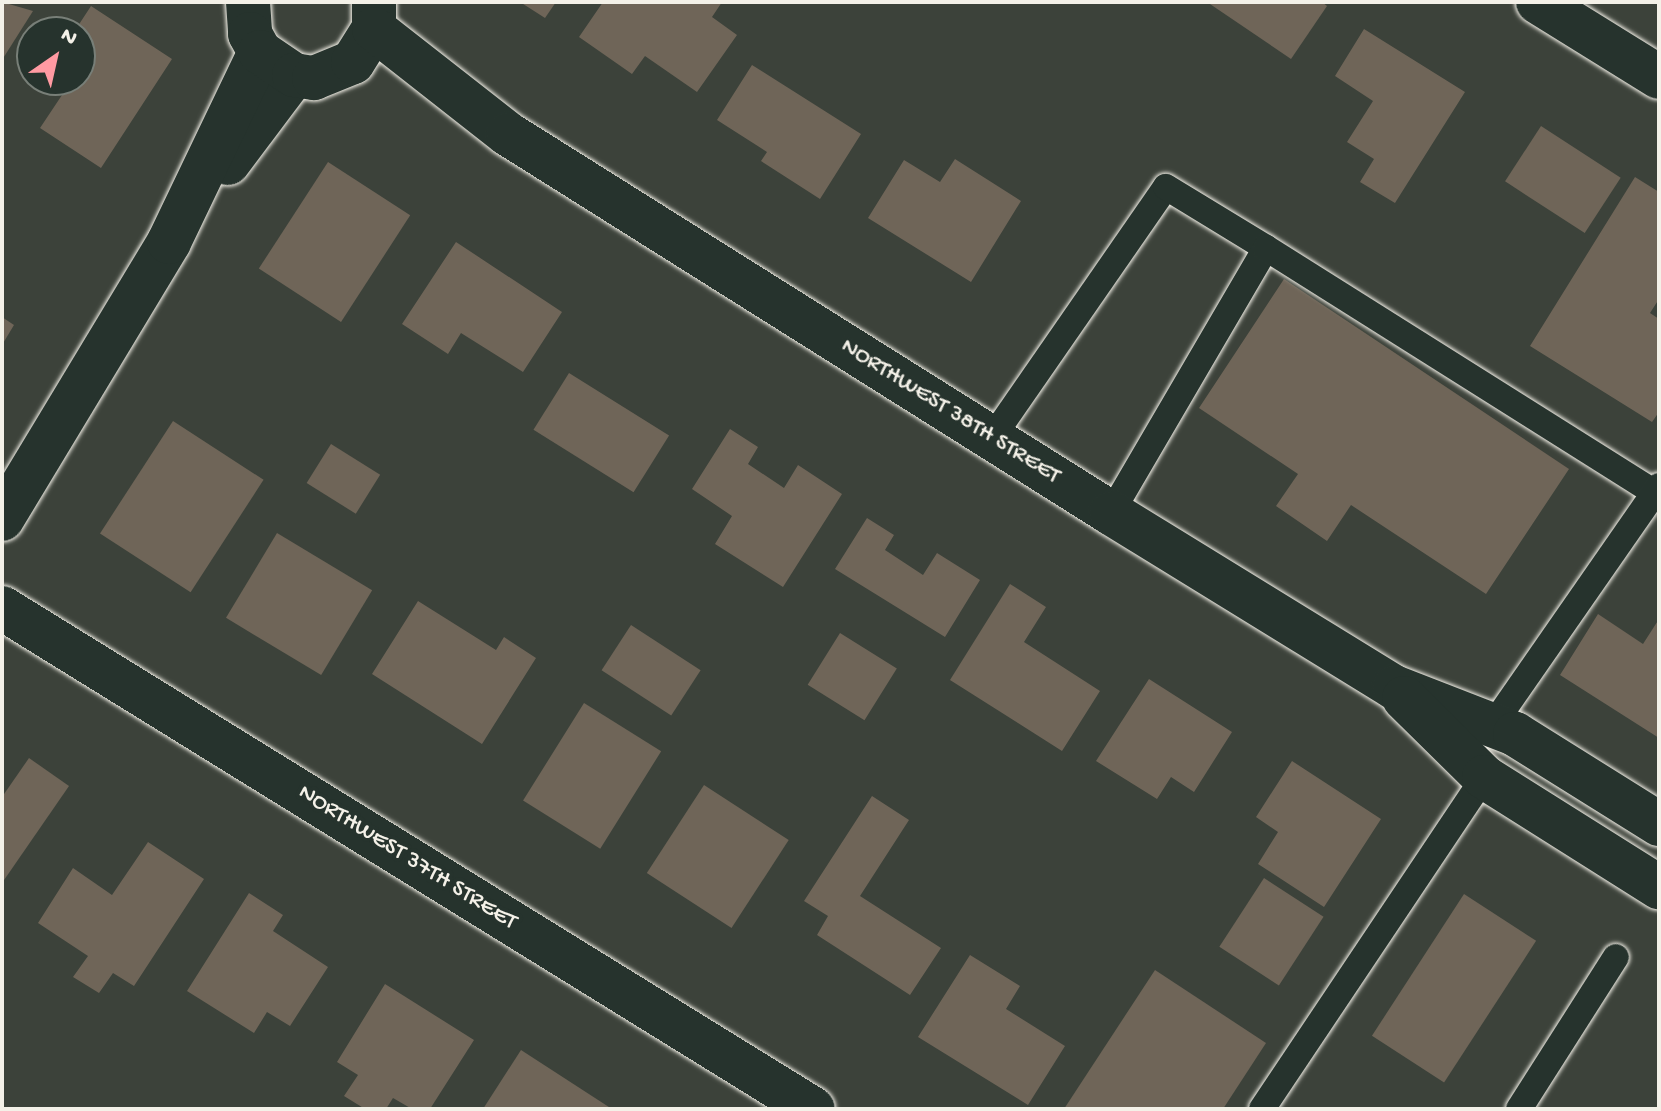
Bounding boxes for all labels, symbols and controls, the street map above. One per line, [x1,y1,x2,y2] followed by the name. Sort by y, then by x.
[16,16,96,96] north arrow
[55,23,82,53] text: N
[835,333,1065,491] street label: NORTHWEST 38TH STREET
[292,779,522,937] street label: NORTHWEST 37TH STREET

